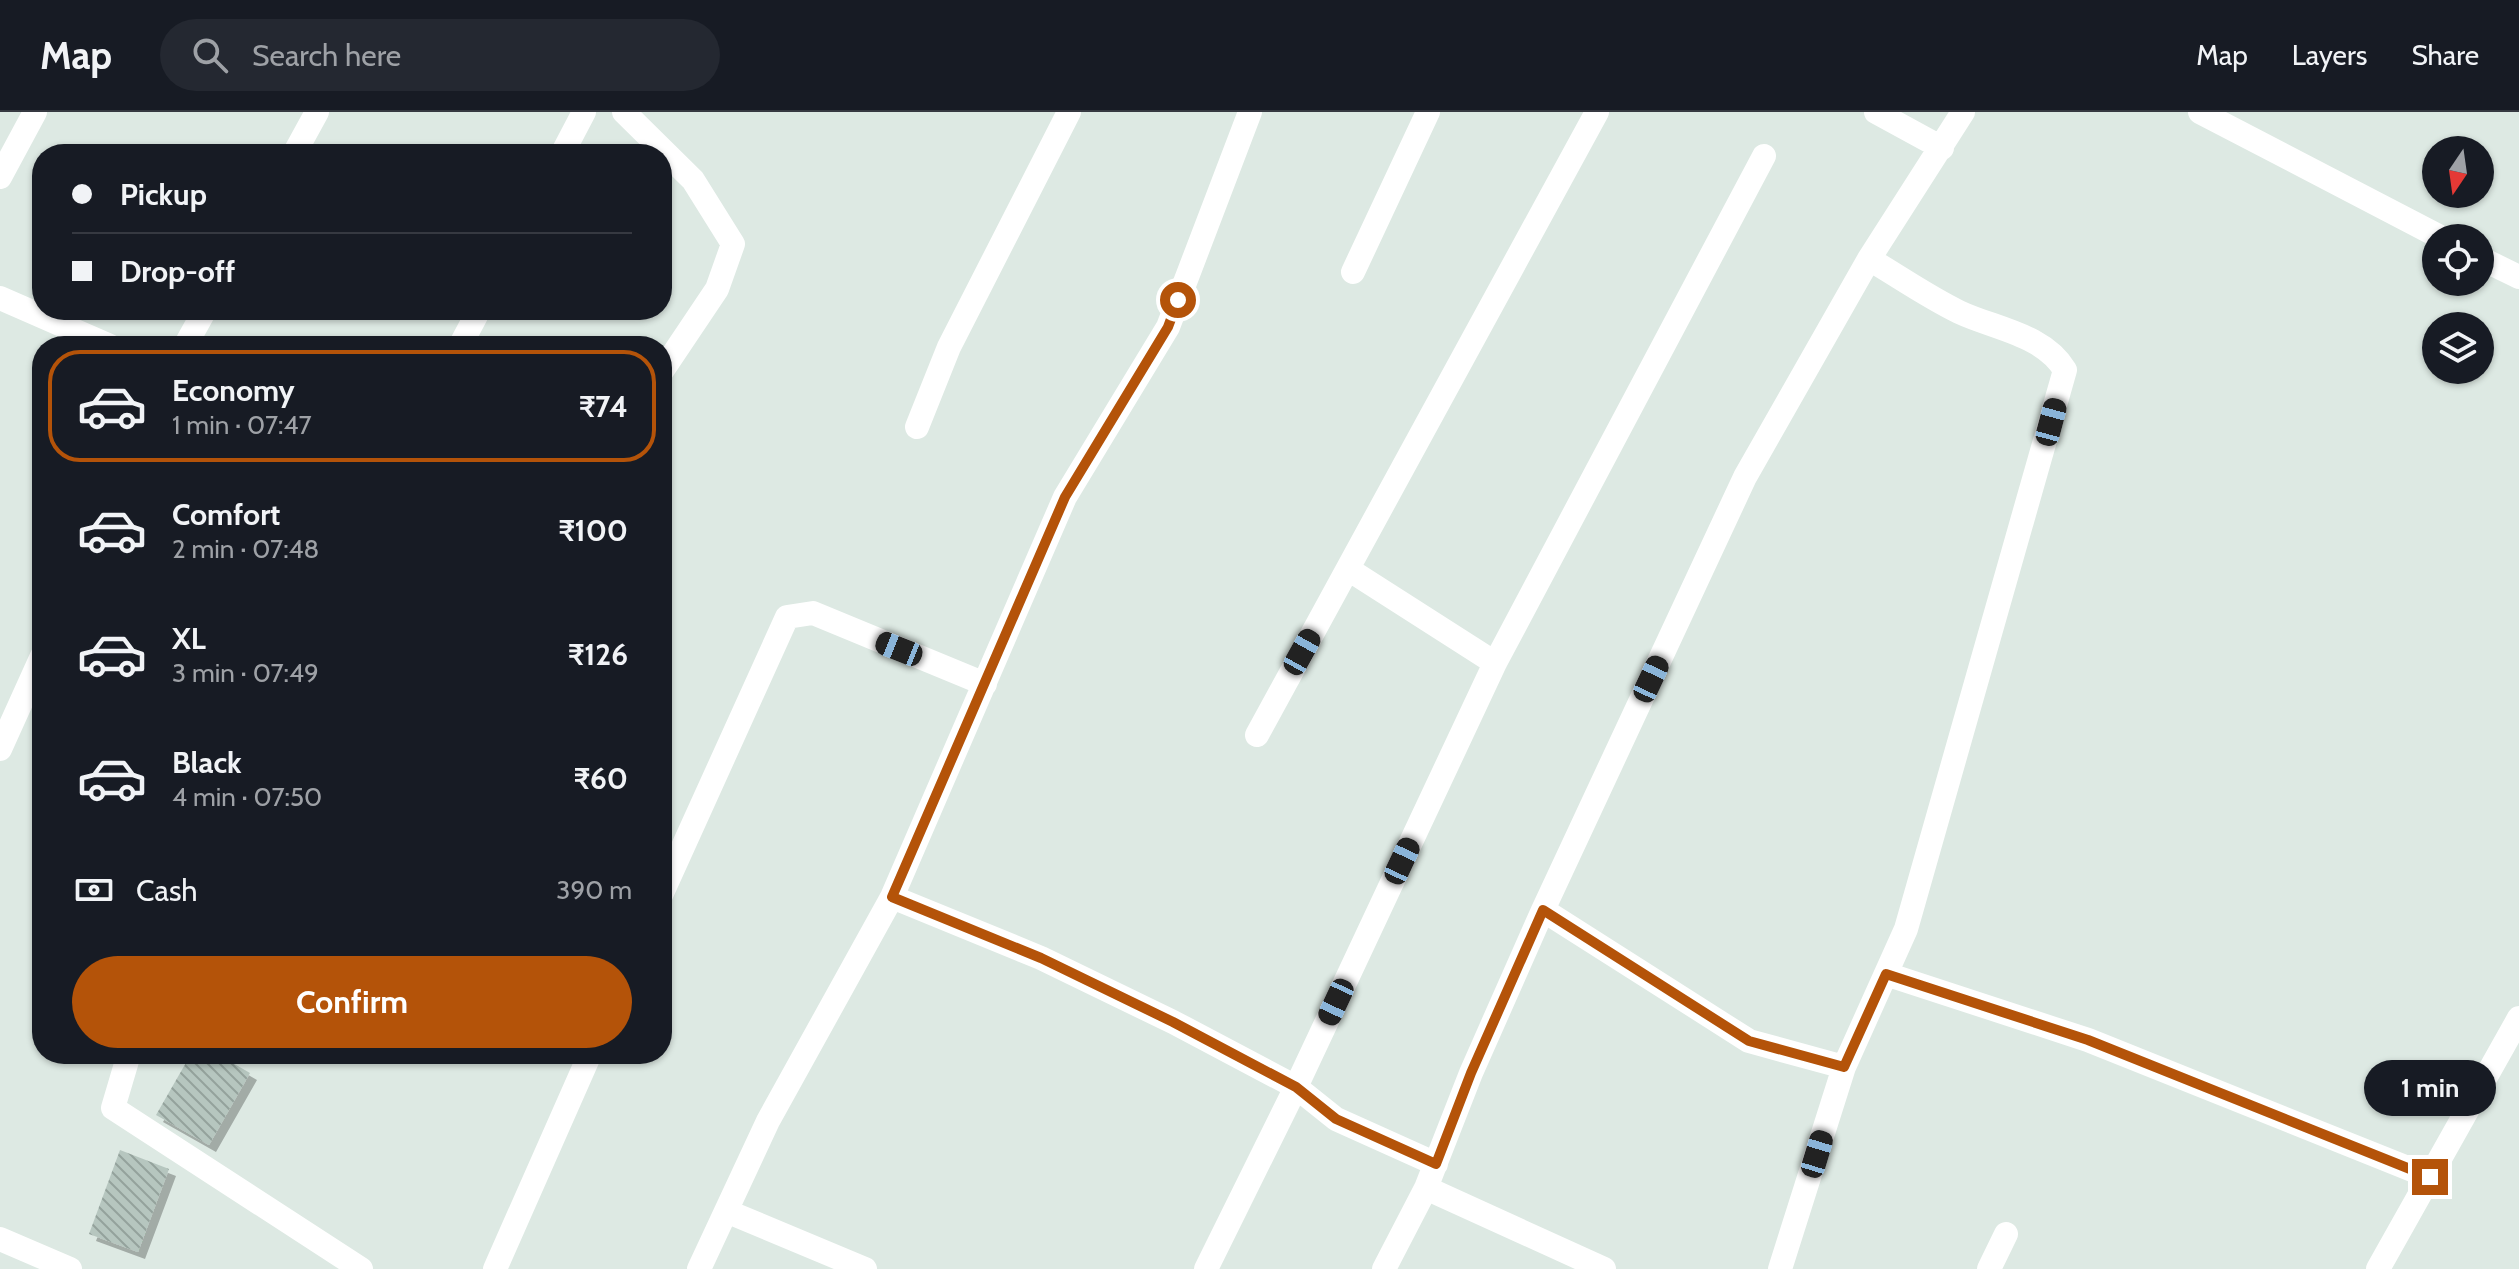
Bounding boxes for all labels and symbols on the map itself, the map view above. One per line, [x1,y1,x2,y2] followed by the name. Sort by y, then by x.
[2422,136,2494,208] north arrow
[1160,282,1196,318] route start
[2033,396,2069,448] car
[1280,625,1324,679] car
[872,629,926,669] car
[1630,652,1672,706] car
[1381,834,1423,888] car
[1315,975,1357,1029] car
[2364,1061,2496,1117] callout: 1 min
[1799,1128,1835,1180] car
[2412,1159,2448,1195] route end

